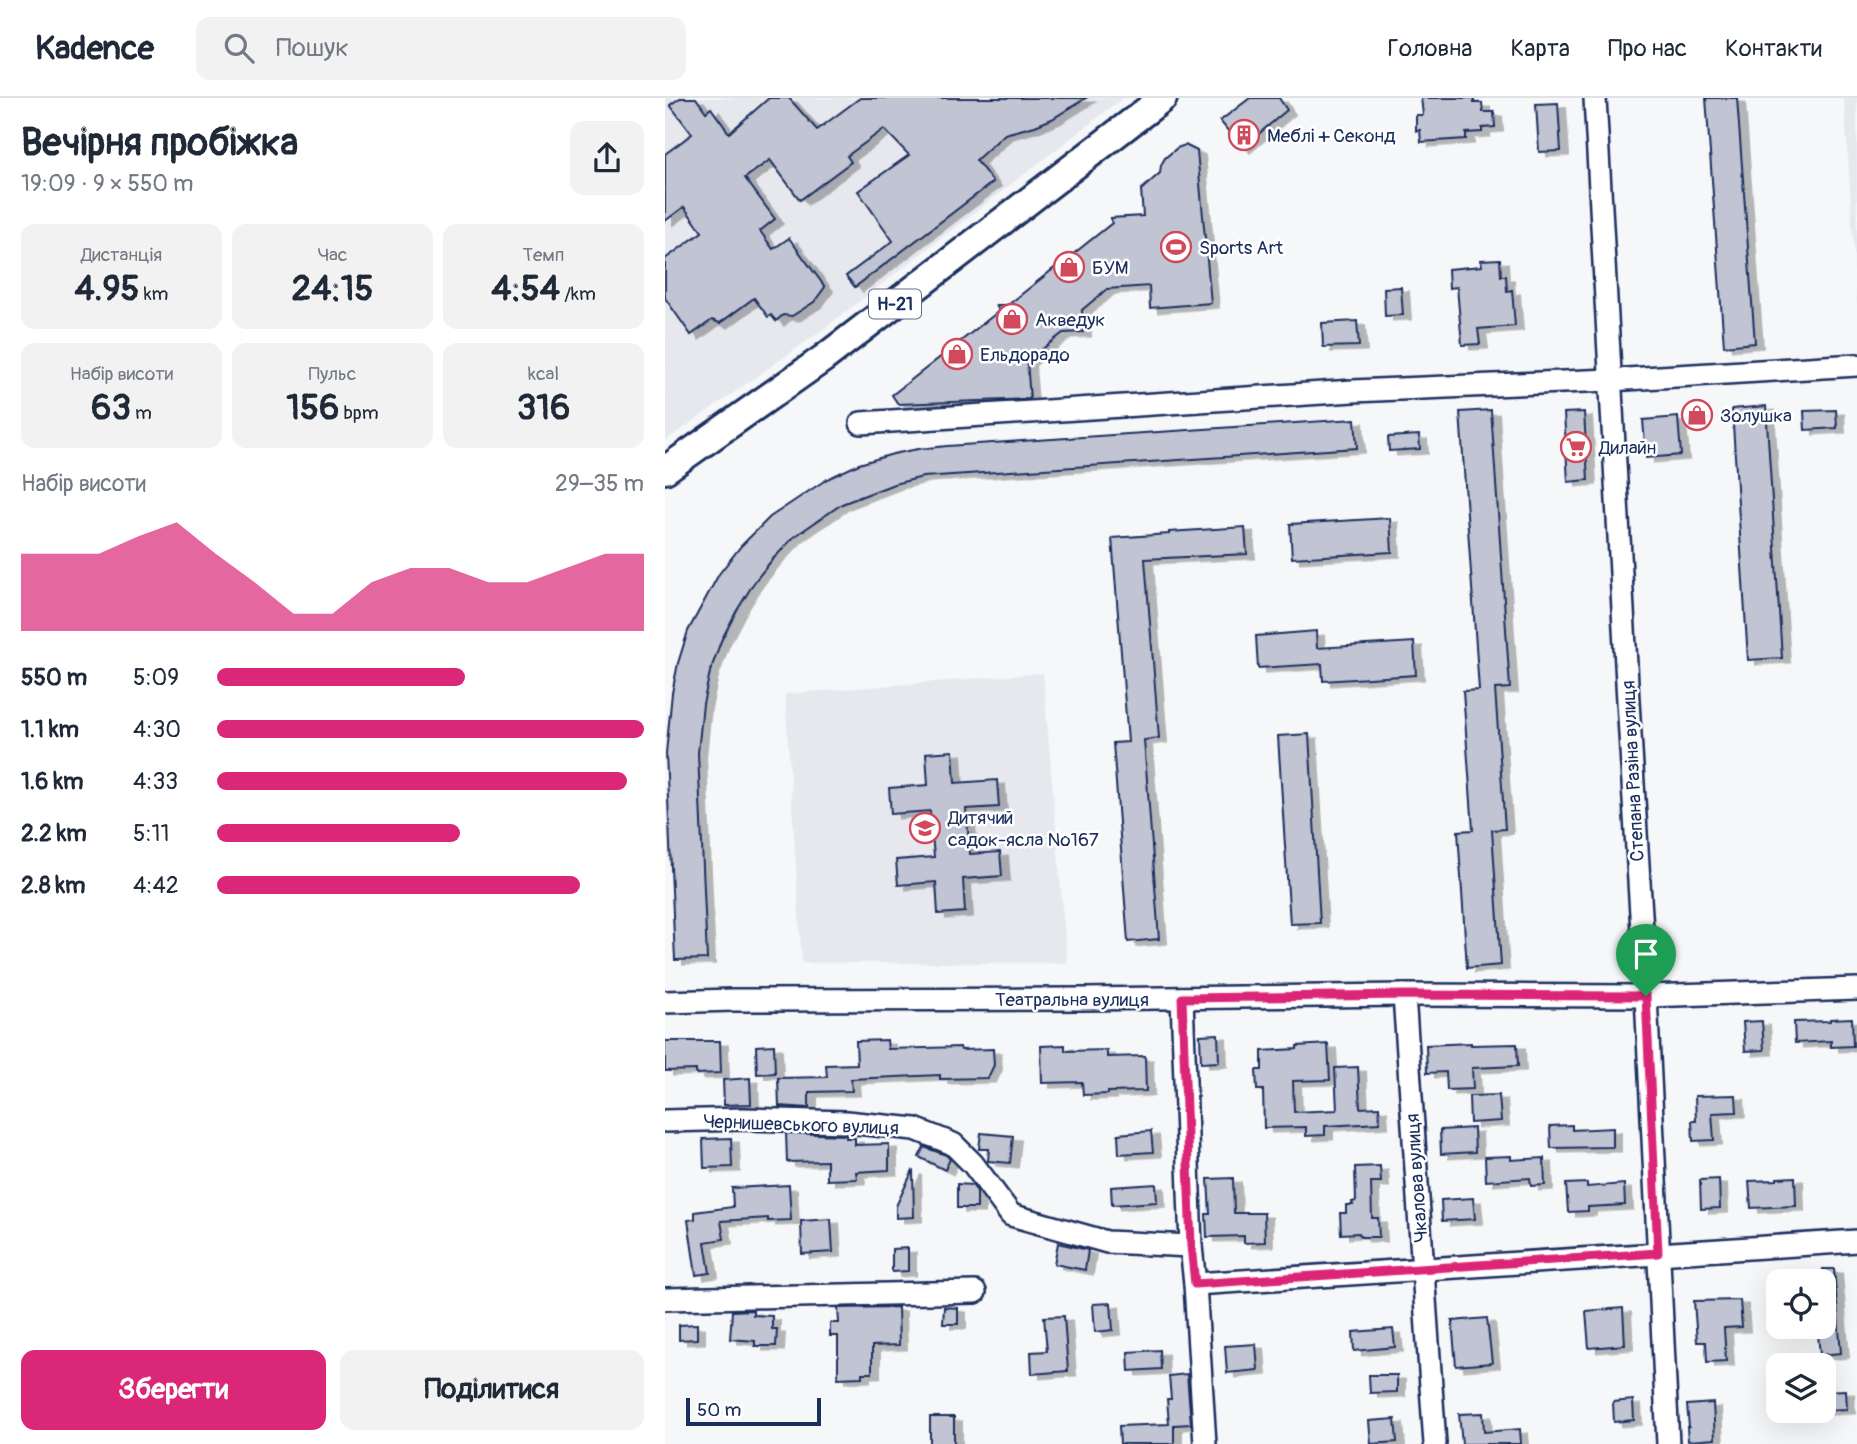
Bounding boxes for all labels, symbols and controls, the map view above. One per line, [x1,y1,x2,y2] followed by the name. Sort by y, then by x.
[196,17,686,80] search box
[35,28,154,69] text: Kadence
[220,29,258,67] icon: search
[276,32,349,64] text: Пошук
[1388,34,1472,63] text: Головна
[1510,34,1570,63] text: Карта
[1608,34,1687,63] text: Про нас
[1725,34,1822,63] text: Контакти
[1227,118,1261,152] building icon: Меблі + Секонд
[21,119,298,167] text: Вечірня пробіжка
[570,121,644,195] button: share
[1267,124,1396,148] place label: Меблі + Секонд
[21,169,193,198] text: 19:09 · 9 × 550 m
[1159,230,1193,264] sports icon: Sports Art
[1199,236,1283,260] place label: Sports Art
[81,243,162,267] text: Дистанція
[318,243,347,267] text: Час
[522,243,565,267] text: Темп
[1052,250,1086,284] shop icon: БУМ
[1092,256,1128,280] place label: БУМ
[75,267,140,311] text: 4.95
[292,267,373,311] text: 24:15
[491,267,560,311] text: 4:54
[140,282,168,306] text: km
[560,282,596,306] text: /km
[869,289,921,318] road number: Н-21
[995,302,1029,336] shop icon: Акведук
[1035,308,1105,332] place label: Акведук
[940,337,974,371] shop icon: Ельдорадо
[980,343,1070,367] place label: Ельдорадо
[70,362,173,386] text: Набір висоти
[309,362,356,386] text: Пульс
[528,362,559,386] text: kcal
[91,386,131,430] text: 63
[286,386,339,430] text: 156
[517,386,570,430] text: 316
[1680,398,1714,432] shop icon: Золушка
[131,401,152,425] text: m
[339,401,379,425] text: bpm
[1720,404,1792,428] place label: Золушка
[1559,430,1593,464] supermarket icon: Дилайн
[1598,436,1656,460] place label: Дилайн
[21,469,146,498] text: Набір висоти
[555,469,644,498] text: 29–35 m
[21,663,87,692] text: 550 m
[133,663,179,692] text: 5:09
[1616,680,1650,862] street label: Степана Разіна вулиця
[21,715,79,744] text: 1.1 km
[133,715,181,744] text: 4:30
[21,767,83,796] text: 1.6 km
[133,767,178,796] text: 4:33
[947,806,1099,852] place label: Дитячий садок-ясла №167
[908,811,942,845] school or university icon: Дитячий садок-ясла №167
[21,819,87,848] text: 2.2 km
[133,819,170,848] text: 5:11
[21,871,86,900] text: 2.8 km
[133,871,179,900] text: 4:42
[1616,924,1676,996] pin
[1627,935,1665,973] icon: arrive
[995,988,1149,1012] street label: Театральна вулиця
[703,1110,899,1140] street label: Чернишевського вулиця
[1401,1113,1433,1243] street label: Чкалова вулиця
[1766,1269,1836,1423] map controls
[1766,1269,1836,1339] button: locate
[21,1350,326,1430] button: Зберегти
[340,1350,644,1430] button: Поділитися
[1766,1353,1836,1423] button: layers
[686,1395,821,1427] scale bar
[697,1398,741,1422] text: 50 m

